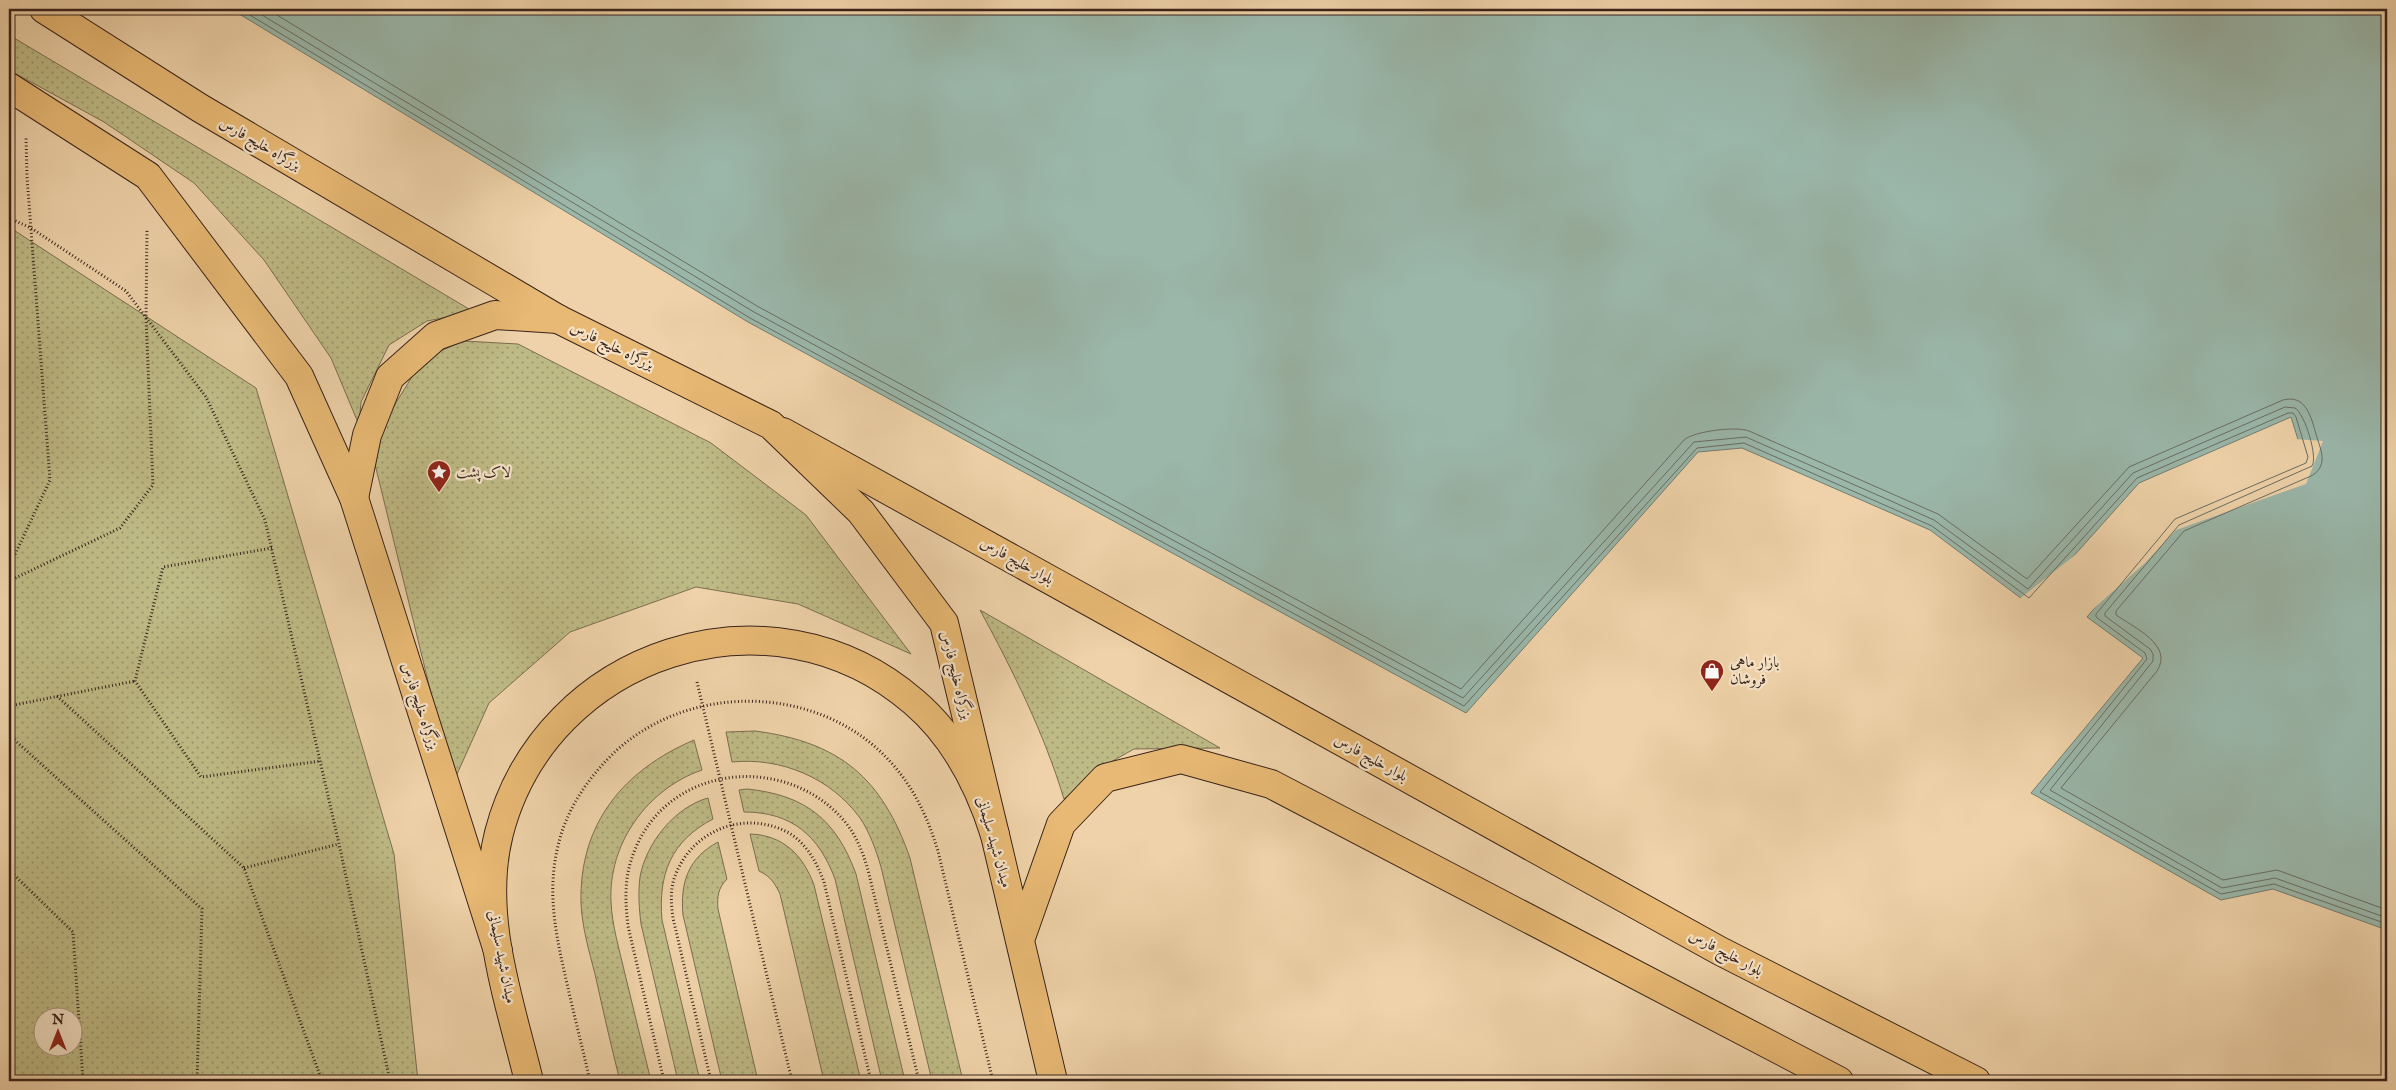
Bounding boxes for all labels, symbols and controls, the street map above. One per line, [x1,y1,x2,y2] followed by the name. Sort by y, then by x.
[214,112,305,179] street label: بزرگراه خلیج فارس
[565,317,658,378] street label: بزرگراه خلیج فارس
[426,459,452,493] place icon: لاک پشت
[456,463,511,482] place label: لاک پشت
[975,533,1057,593] street label: بلوار خلیج فارس
[932,628,977,723] street label: بزرگراه خلیج فارس
[1730,653,1780,689] place label: بازار ماهی فروشان
[1699,658,1725,692] shop icon: بازار ماهی فروشان
[393,660,444,754] street label: بزرگراه خلیج فارس
[1329,730,1411,790] street label: بلوار خلیج فارس
[972,794,1016,890] street label: میدان شهید سلیمانی
[484,909,520,1005] street label: میدان شهید سلیمانی
[1684,926,1766,984] street label: بلوار خلیج فارس
[32,1008,82,1058] north arrow
[51,1011,64,1029] text: N

